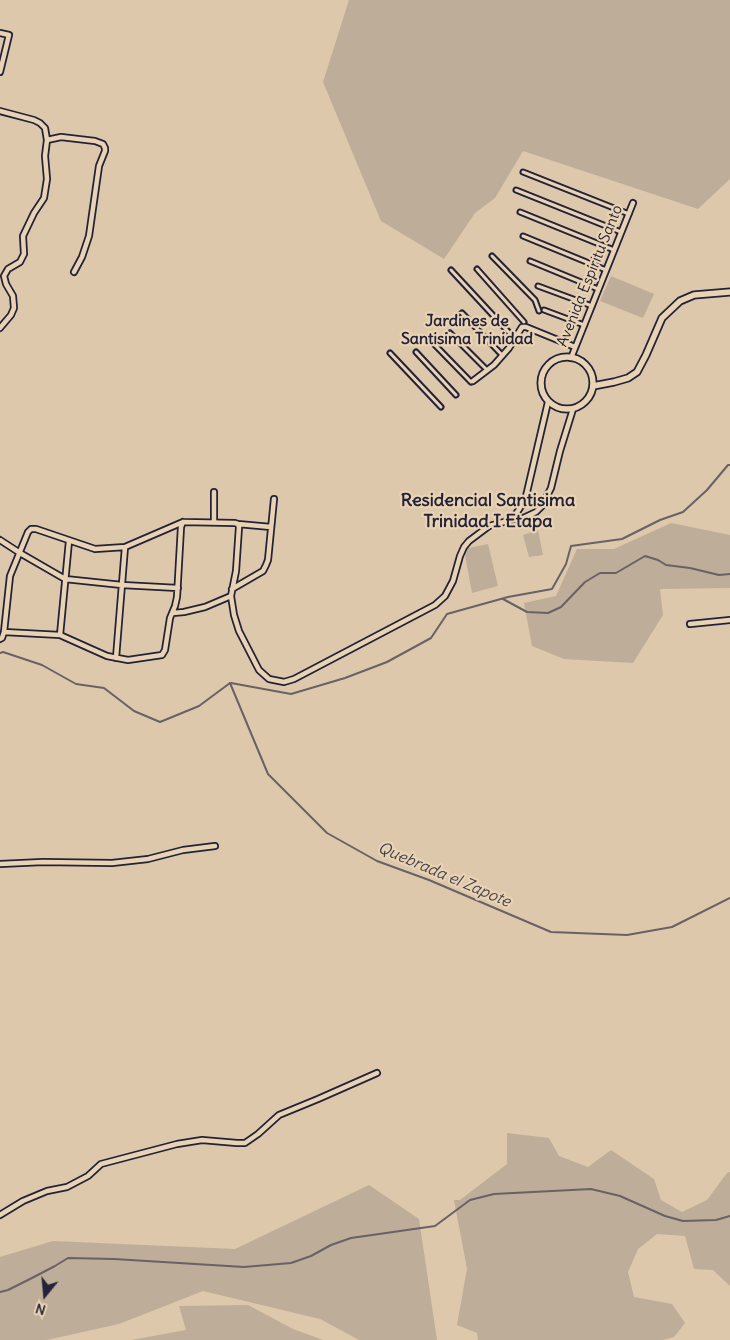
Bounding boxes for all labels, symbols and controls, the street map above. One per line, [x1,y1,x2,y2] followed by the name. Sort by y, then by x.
[553,203,627,349] street label: Avenida Espíritu Santo
[401,311,533,349] district label: Jardines de Santisima Trinidad
[401,490,575,532] district label: Residencial Santisima Trinidad I Etapa
[375,838,513,912] water label: Quebrada el Zapote
[20,1270,70,1320] north arrow
[33,1299,48,1319] text: N

